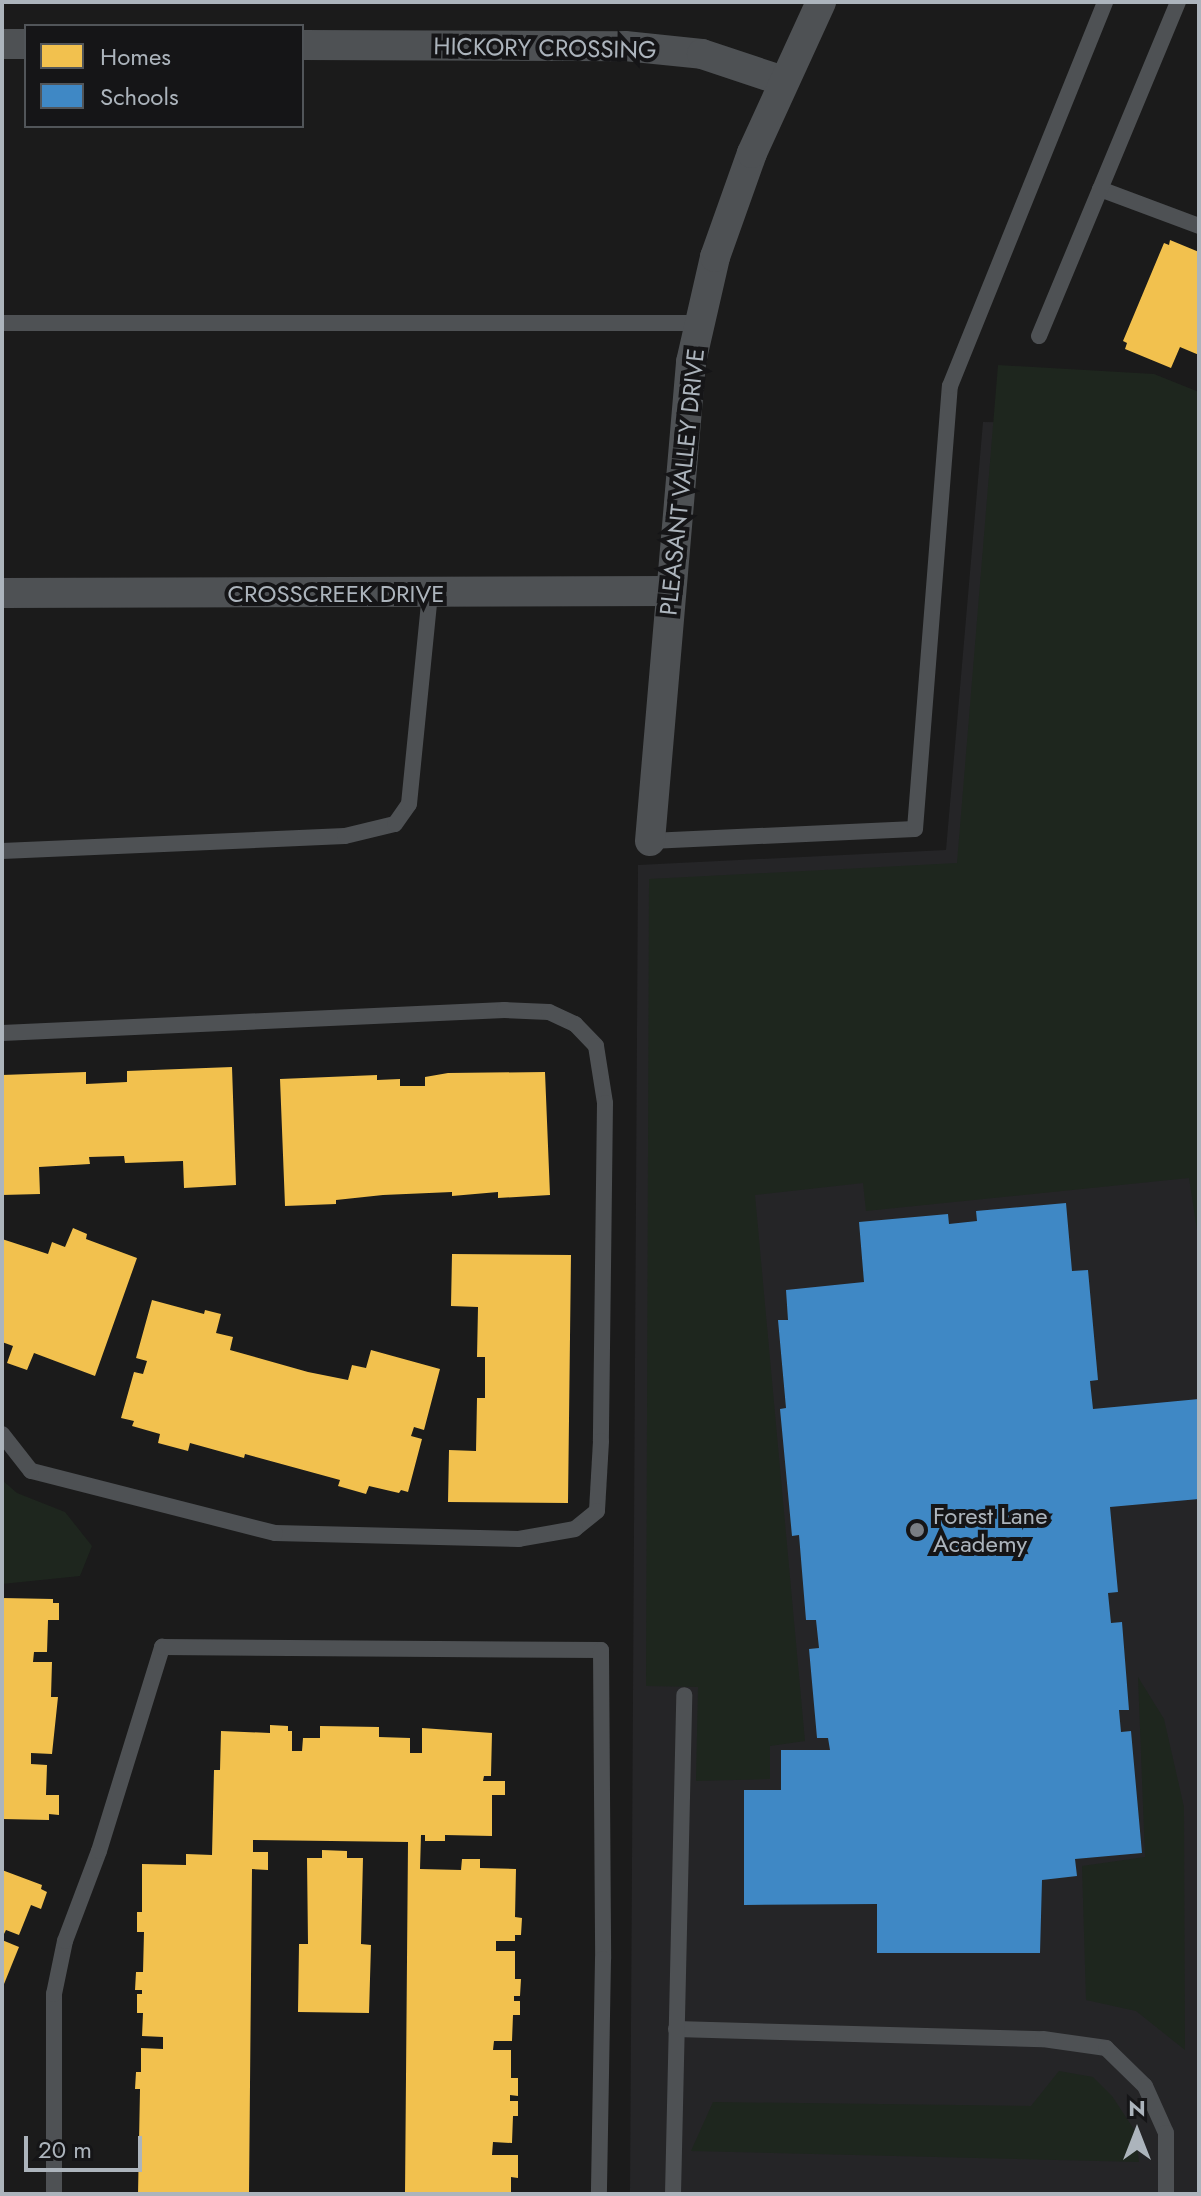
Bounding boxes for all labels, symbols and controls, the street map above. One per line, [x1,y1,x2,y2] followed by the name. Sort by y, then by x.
[24,24,304,128] legend
[433,32,657,64] street label: HICKORY CROSSING
[100,39,171,74] text: Homes
[100,79,179,114] text: Schools
[654,347,710,617] street label: PLEASANT VALLEY DRIVE
[228,580,444,608] street label: CROSSCREEK DRIVE
[933,1502,1048,1558] place label: Forest Lane Academy
[908,1521,926,1539] marker: Forest Lane Academy
[1097,2092,1177,2172] north arrow
[1128,2092,1146,2124] text: N
[28,2120,146,2170] scale bar
[38,2132,92,2167] text: 20 m

